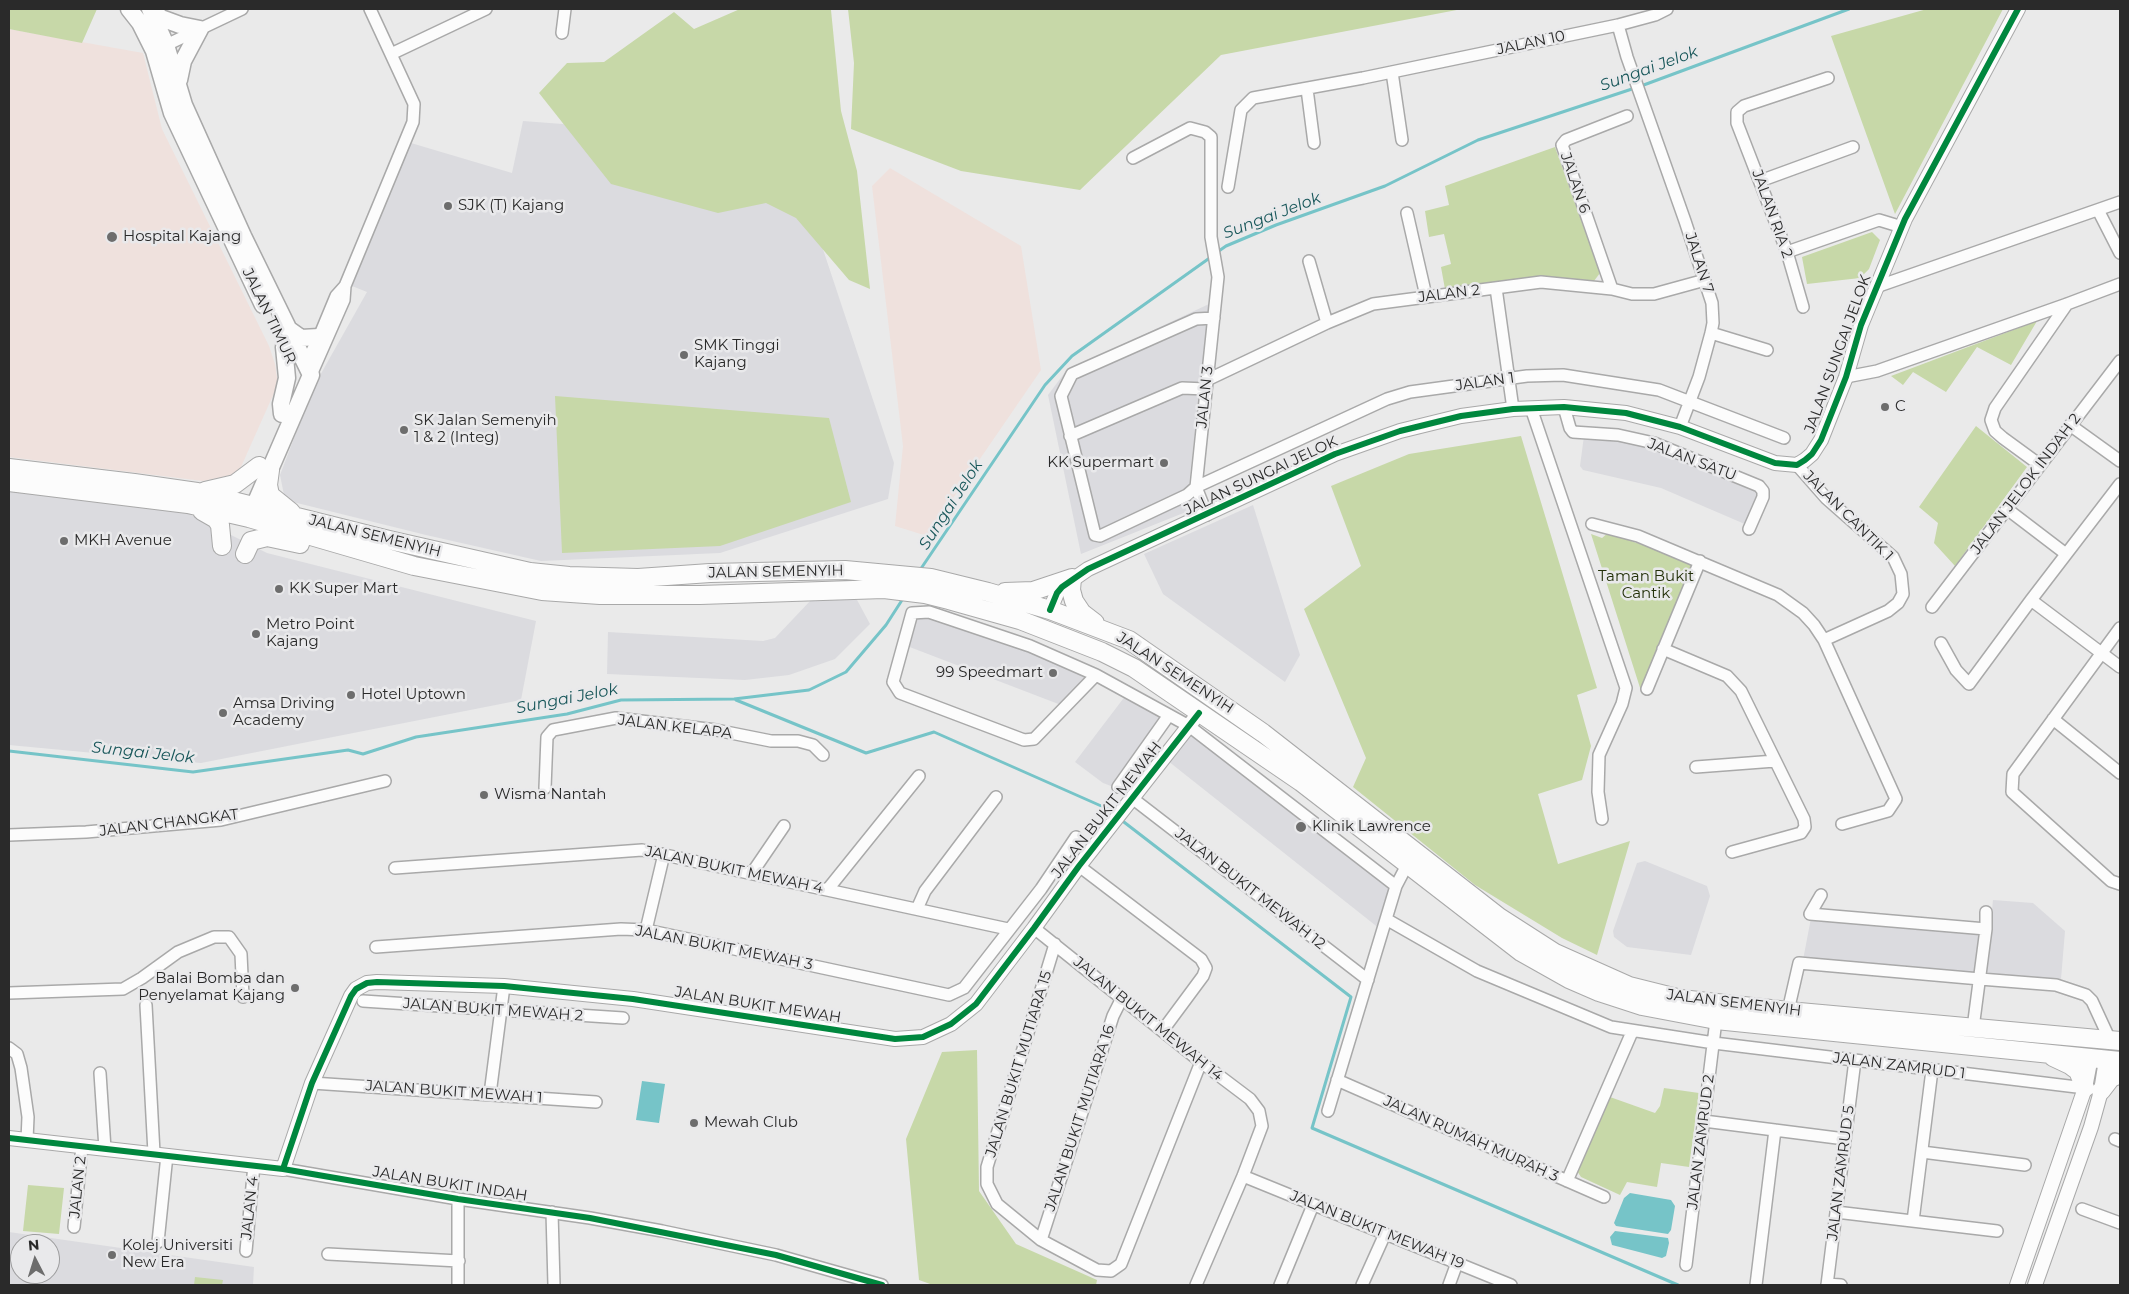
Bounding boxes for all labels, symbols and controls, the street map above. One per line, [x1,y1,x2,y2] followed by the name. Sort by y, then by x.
[1495,27,1567,59] street label: JALAN 10
[1597,42,1701,96] water label: Sungai Jelok
[1556,150,1594,216] street label: JALAN 6
[1748,168,1796,260] street label: JALAN RIA 2
[1220,189,1324,243] water label: Sungai Jelok
[458,197,564,215] place label: SJK (T) Kajang
[442,200,454,212] marker: SJK (T) Kajang
[123,228,241,246] place label: Hospital Kajang
[105,230,119,244] marker: Hospital Kajang
[1681,230,1717,296] street label: JALAN 7
[238,265,300,367] street label: JALAN TIMUR
[1801,272,1875,436] street label: JALAN SUNGAI JELOK
[1417,281,1481,307] street label: JALAN 2
[694,337,780,372] place label: SMK Tinggi Kajang
[678,349,690,361] marker: SMK Tinggi Kajang
[1193,365,1217,429] street label: JALAN 3
[1454,369,1516,395] street label: JALAN 1
[1895,398,1906,416] place label: C
[1879,401,1891,413] marker: C
[1967,410,2085,558] street label: JALAN JELOK INDAH 2
[414,412,557,447] place label: SK Jalan Semenyih 1 & 2 (Integ)
[398,424,410,436] marker: SK Jalan Semenyih 1 & 2 (Integ)
[1181,432,1341,520] street label: JALAN SUNGAI JELOK
[1645,435,1739,485] street label: JALAN SATU
[1047,454,1154,472] place label: KK Supermart
[915,457,987,553] water label: Sungai Jelok
[1158,457,1170,469] marker: KK Supermart
[1799,467,1897,565] street label: JALAN CANTIK 1
[307,511,443,561] street label: JALAN SEMENYIH
[74,532,172,550] place label: MKH Avenue
[58,535,70,547] marker: MKH Avenue
[708,562,844,582] street label: JALAN SEMENYIH
[1598,568,1694,603] park label: Taman Bukit Cantik
[289,580,398,598] place label: KK Super Mart
[273,583,285,595] marker: KK Super Mart
[266,616,355,651] place label: Metro Point Kajang
[250,628,262,640] marker: Metro Point Kajang
[1113,629,1237,717] street label: JALAN SEMENYIH
[936,664,1043,682] place label: 99 Speedmart
[1047,667,1059,679] marker: 99 Speedmart
[515,680,619,718] water label: Sungai Jelok
[361,686,466,704] place label: Hotel Uptown
[345,689,357,701] marker: Hotel Uptown
[233,695,335,730] place label: Amsa Driving Academy
[217,707,229,719] marker: Amsa Driving Academy
[617,711,733,743] street label: JALAN KELAPA
[91,738,195,768] water label: Sungai Jelok
[1048,738,1166,882] street label: JALAN BUKIT MEWAH
[494,786,606,804] place label: Wisma Nantah
[478,789,490,801] marker: Wisma Nantah
[98,806,240,840] street label: JALAN CHANGKAT
[1312,818,1431,836] place label: Klinik Lawrence
[1294,820,1308,834] marker: Klinik Lawrence
[1171,825,1329,953] street label: JALAN BUKIT MEWAH 12
[643,842,825,898] street label: JALAN BUKIT MEWAH 4
[634,922,814,974] street label: JALAN BUKIT MEWAH 3
[1070,953,1226,1085] street label: JALAN BUKIT MEWAH 14
[982,969,1056,1159] street label: JALAN BUKIT MUTIARA 15
[138,970,285,1005] place label: Balai Bomba dan Penyelamat Kajang
[289,982,301,994] marker: Balai Bomba dan Penyelamat Kajang
[674,983,842,1027] street label: JALAN BUKIT MEWAH
[1666,986,1802,1020] street label: JALAN SEMENYIH
[402,995,584,1025] street label: JALAN BUKIT MEWAH 2
[1041,1023,1119,1213] street label: JALAN BUKIT MUTIARA 16
[1832,1049,1966,1083] street label: JALAN ZAMRUD 1
[1684,1073,1718,1211] street label: JALAN ZAMRUD 2
[365,1077,543,1107] street label: JALAN BUKIT MEWAH 1
[1381,1092,1561,1186] street label: JALAN RUMAH MURAH 3
[1824,1104,1858,1242] street label: JALAN ZAMRUD 5
[704,1114,798,1132] place label: Mewah Club
[688,1117,700,1129] marker: Mewah Club
[66,1155,90,1219] street label: JALAN 2
[371,1163,529,1205] street label: JALAN BUKIT INDAH
[238,1175,262,1241] street label: JALAN 4
[1287,1187,1467,1273] street label: JALAN BUKIT MEWAH 19
[10,1234,60,1284] north arrow
[27,1236,40,1255] text: N
[122,1237,233,1272] place label: Kolej Universiti New Era
[106,1249,118,1261] marker: Kolej Universiti New Era

